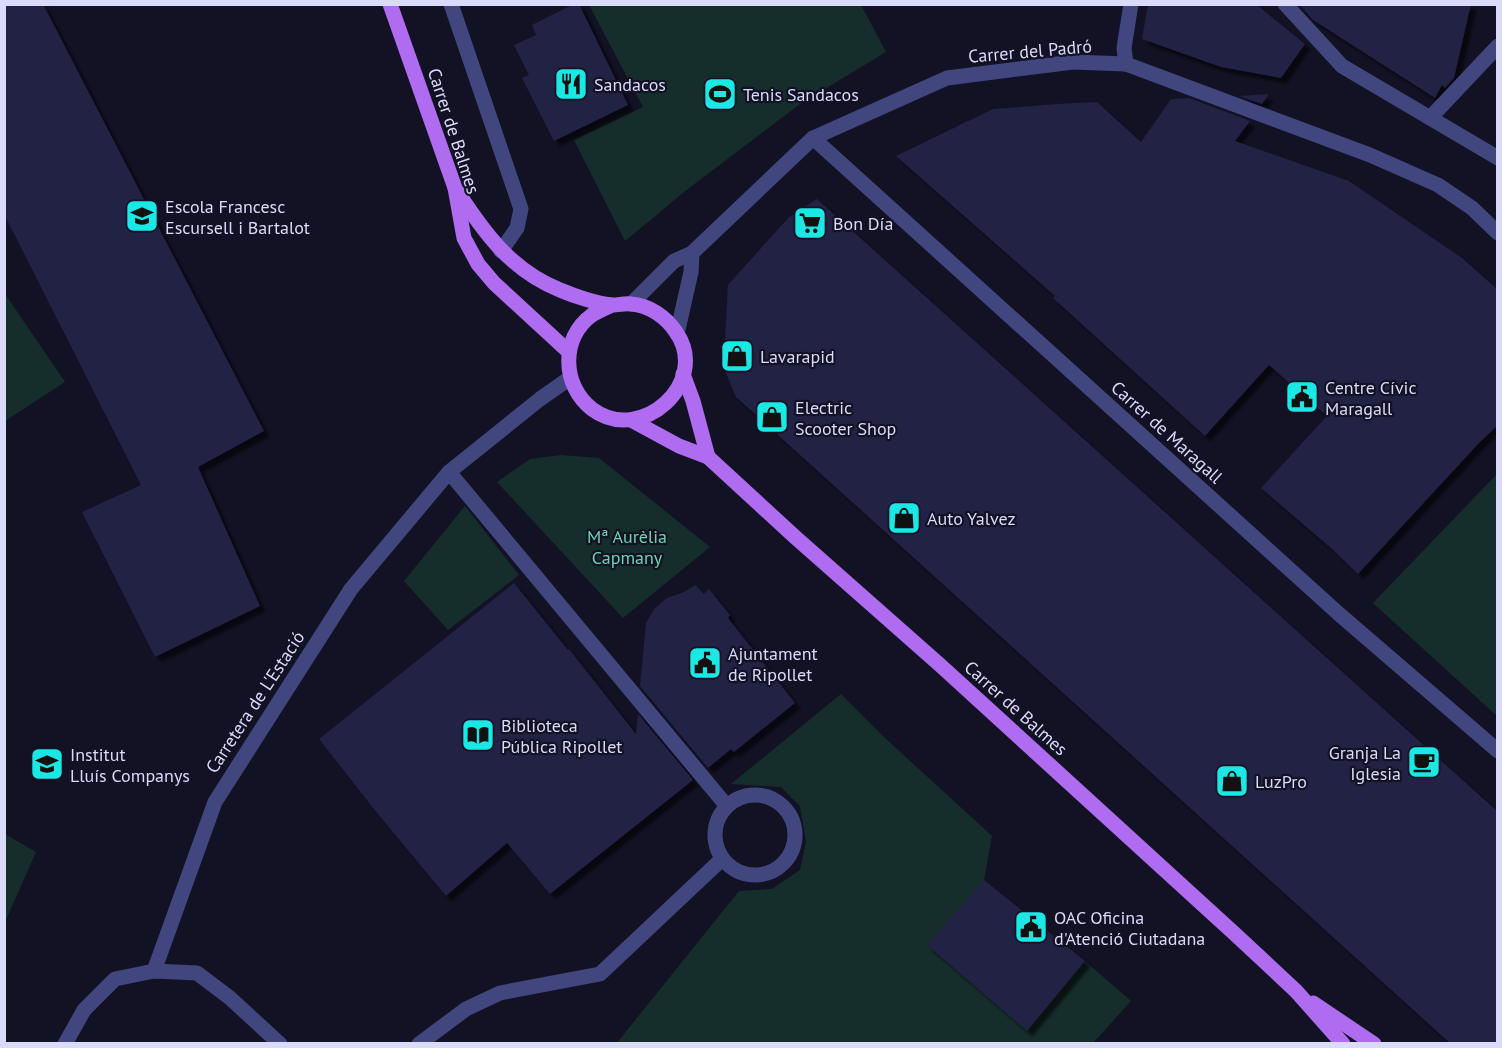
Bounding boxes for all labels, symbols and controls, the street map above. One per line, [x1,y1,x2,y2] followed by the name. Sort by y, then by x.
[967,34,1093,68] street label: Carrer del Padró
[423,65,485,197] street label: Carrer de Balmes
[553,66,589,102] restaurant icon: Sandacos
[594,73,666,96] place label: Sandacos
[702,76,738,112] sports icon: Tenis Sandacos
[743,83,859,106] place label: Tenis Sandacos
[165,195,310,239] place label: Escola Francesc Escursell i Bartalot
[124,198,160,234] school or university icon: Escola Francesc Escursell i Bartalot
[792,205,828,241] supermarket icon: Bon Día
[833,212,893,235] place label: Bon Día
[719,338,755,374] shop icon: Lavarapid
[760,345,835,368] place label: Lavarapid
[1106,376,1228,489] street label: Carrer de Maragall
[1325,376,1417,420] place label: Centre Cívic Maragall
[1284,379,1320,415] public building icon: Centre Cívic Maragall
[795,396,896,440] place label: Electric Scooter Shop
[754,399,790,435] shop icon: Electric Scooter Shop
[886,500,922,536] shop icon: Auto Yalvez
[927,507,1015,530] place label: Auto Yalvez
[587,525,667,569] park label: Mª Aurèlia Capmany
[201,627,309,777] street label: Carretera de L'Estació
[728,642,818,686] place label: Ajuntament de Ripollet
[687,645,723,681] public building icon: Ajuntament de Ripollet
[960,656,1072,760] street label: Carrer de Balmes
[501,714,622,758] place label: Biblioteca Pública Ripollet
[460,717,496,753] library icon: Biblioteca Pública Ripollet
[1329,741,1401,785] place label: Granja La Iglesia
[70,743,190,787] place label: Institut Lluís Companys
[1406,744,1442,780] cafe icon: Granja La Iglesia
[29,746,65,782] school or university icon: Institut Lluís Companys
[1214,763,1250,799] shop icon: LuzPro
[1255,770,1307,793] place label: LuzPro
[1054,906,1205,950] place label: OAC Oficina d'Atenció Ciutadana
[1013,909,1049,945] public building icon: OAC Oficina d'Atenció Ciutadana

